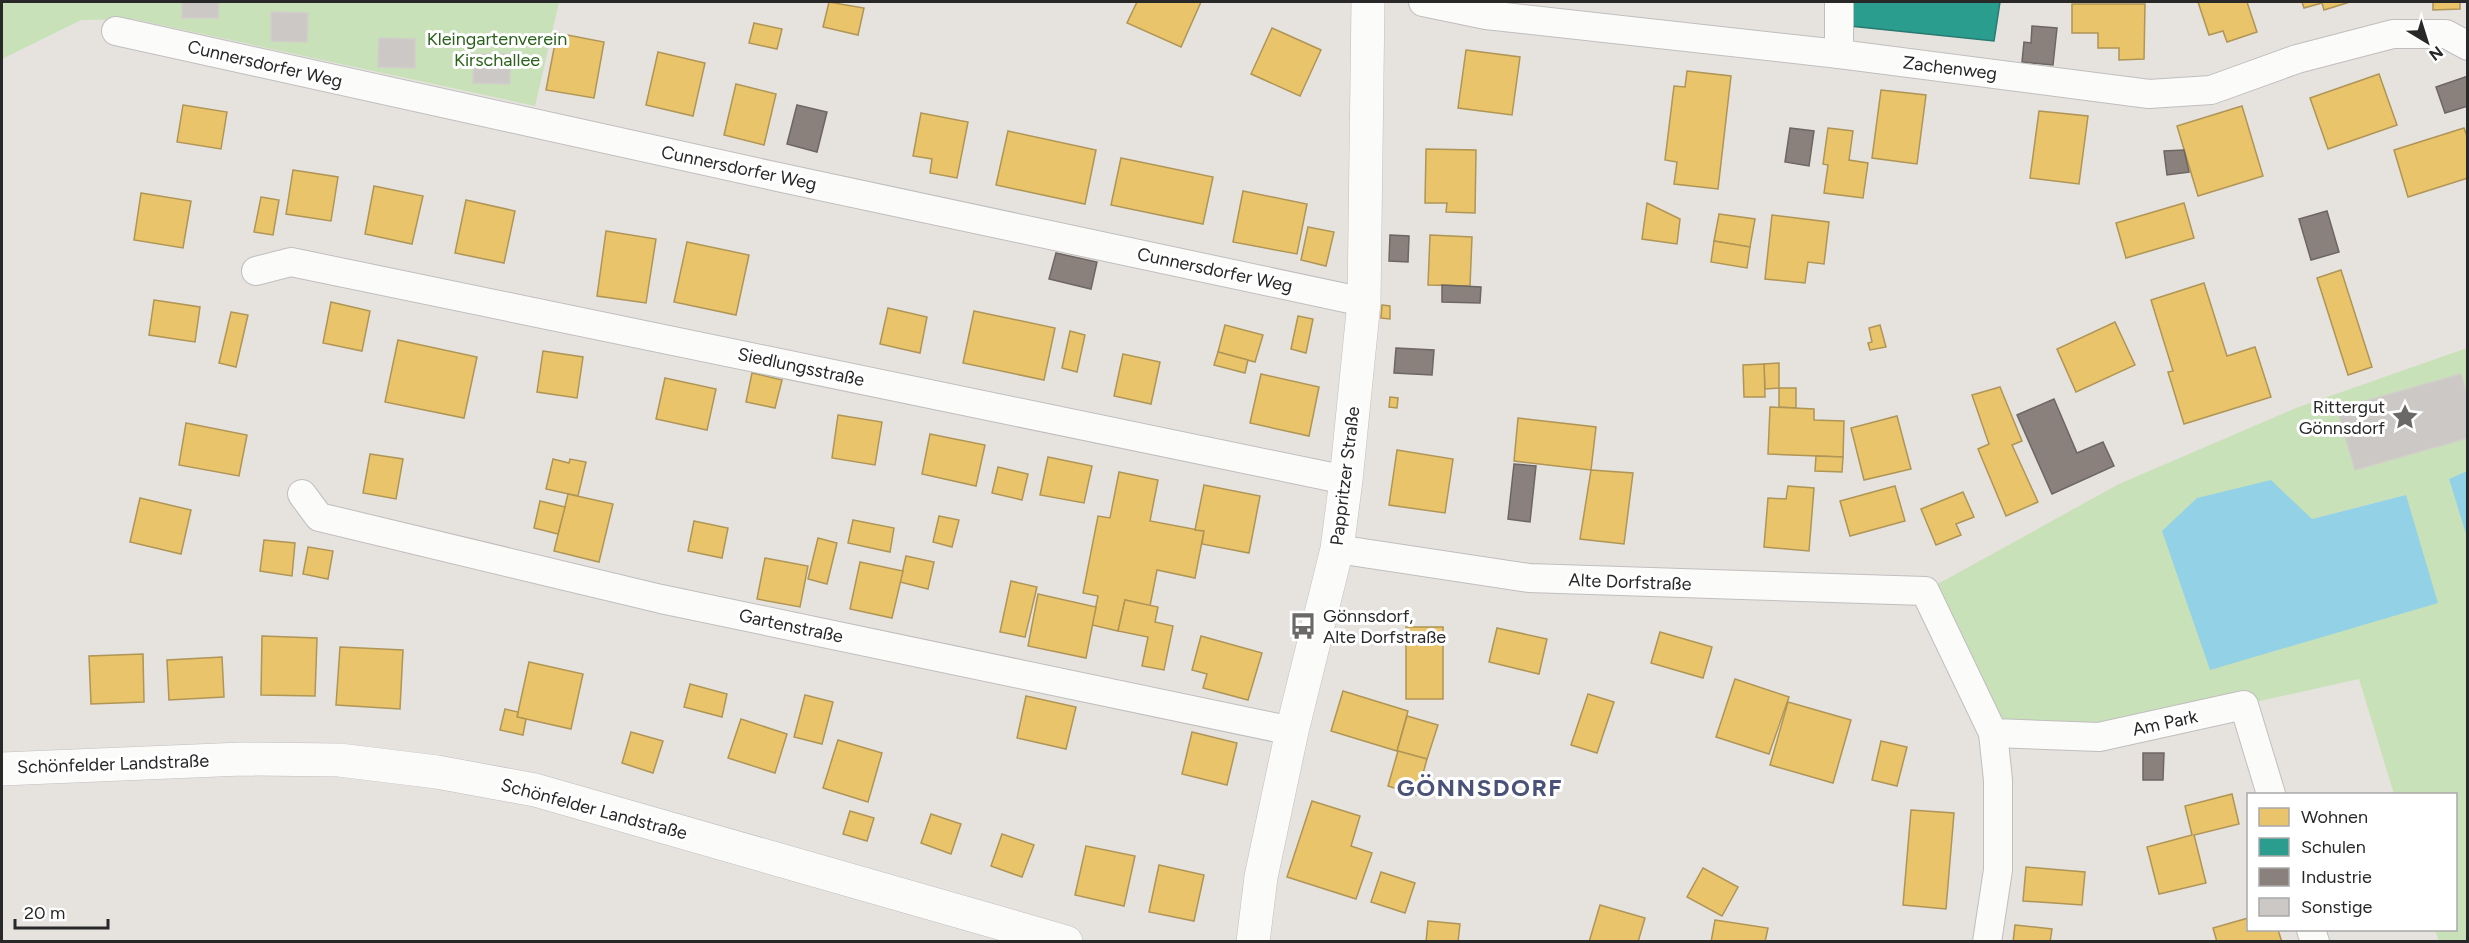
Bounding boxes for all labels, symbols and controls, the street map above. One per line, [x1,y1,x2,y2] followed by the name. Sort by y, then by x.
[2397,12,2457,72] north arrow
[427,28,567,71] park label: Kleingartenverein Kirschallee
[185,35,345,93] street label: Cunnersdorfer Weg
[2425,42,2447,65] text: N
[1902,51,1998,85] street label: Zachenweg
[659,141,819,195] street label: Cunnersdorfer Weg
[1135,243,1295,297] street label: Cunnersdorfer Weg
[736,343,867,391] street label: Siedlungsstraße
[2299,396,2385,439] place label: Rittergut Gönnsdorf
[2390,402,2420,432] place icon: Rittergut Gönnsdorf
[1326,405,1364,547] street label: Pappritzer Straße
[1568,569,1692,595] street label: Alte Dorfstraße
[737,604,845,648] street label: Gartenstraße
[1323,605,1446,648] place label: Gönnsdorf, Alte Dorfstraße
[1288,611,1318,641] bus stop icon: Gönnsdorf, Alte Dorfstraße
[2130,705,2200,741] street label: Am Park
[17,750,210,778] street label: Schönfelder Landstraße
[1397,773,1563,802] district label: GÖNNSDORF
[498,774,690,845] street label: Schönfelder Landstraße
[2247,793,2457,931] legend
[2301,806,2368,828] text: Wohnen
[2301,836,2366,858] text: Schulen
[2301,866,2372,888] text: Industrie
[15,892,108,930] scale bar
[2301,896,2372,918] text: Sonstige
[24,902,65,924] text: 20 m

